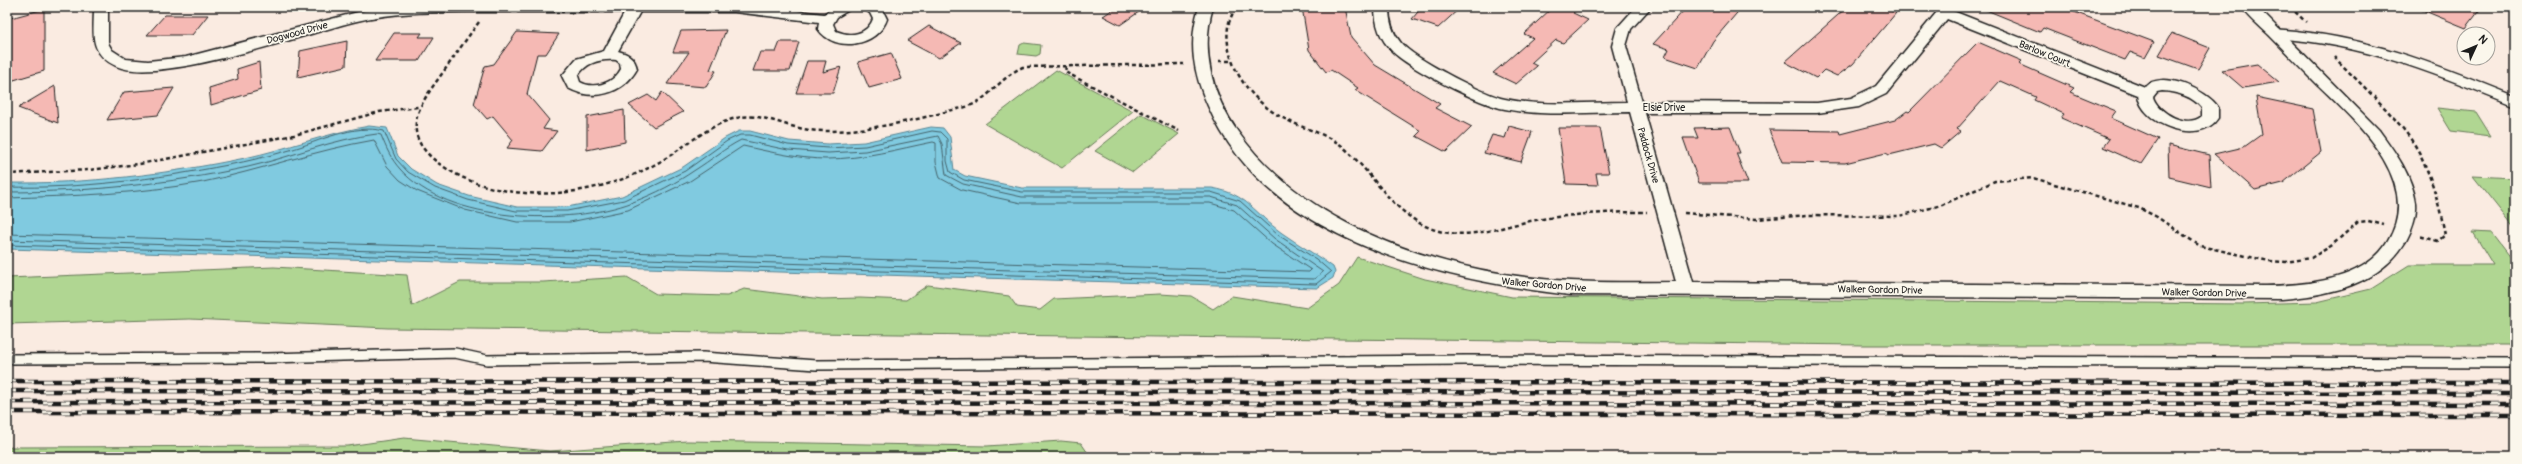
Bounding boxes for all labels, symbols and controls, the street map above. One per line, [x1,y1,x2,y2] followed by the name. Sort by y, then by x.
[265,19,329,47] street label: Dogwood Drive
[2456,26,2496,66] north arrow
[2476,32,2490,47] text: N
[2017,38,2073,70] street label: Barlow Court
[1643,102,1685,114] street label: Elsie Drive
[1634,126,1662,185] street label: Paddock Drive
[1501,275,1587,295] street label: Walker Gordon Drive
[1837,283,1923,297] street label: Walker Gordon Drive
[2161,286,2247,300] street label: Walker Gordon Drive

